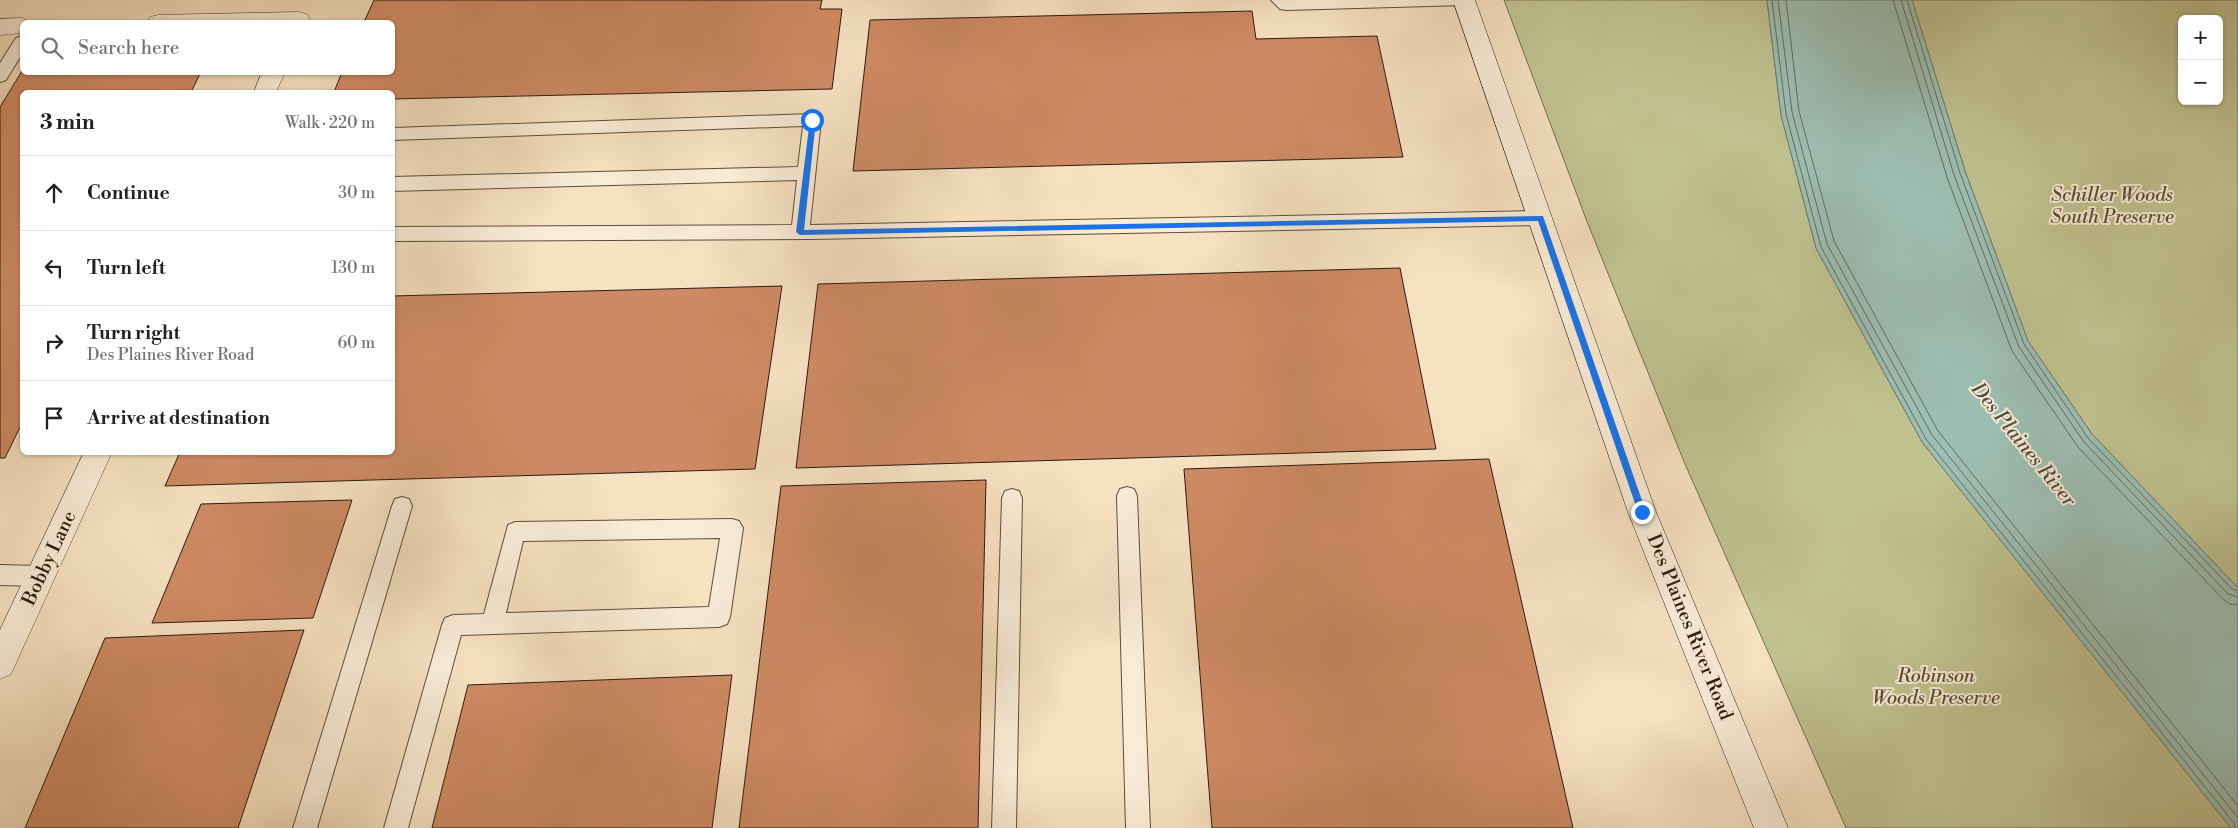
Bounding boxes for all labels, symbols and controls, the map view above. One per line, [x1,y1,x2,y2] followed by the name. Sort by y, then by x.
[2178,15,2223,105] map controls
[2178,15,2223,60] button: +
[20,20,395,75] search box
[38,34,66,62] icon: search
[78,36,179,60] text: Search here
[2178,60,2223,105] button: −
[801,109,824,132] route start
[40,110,95,136] text: 3 min
[285,113,375,133] text: Walk · 220 m
[40,179,68,207] icon: ahead
[87,181,170,205] text: Continue
[338,183,375,203] text: 30 m
[2050,183,2174,229] park label: Schiller Woods South Preserve
[40,254,68,282] icon: left
[87,256,166,280] text: Turn left
[331,258,375,278] text: 130 m
[87,321,180,345] text: Turn right
[40,329,68,357] icon: right
[337,333,375,353] text: 60 m
[87,345,254,365] text: Des Plaines River Road
[1964,377,2081,513] water label: Des Plaines River
[40,404,68,432] icon: arrive
[87,406,270,430] text: Arrive at destination
[1631,501,1654,524] route end
[16,507,81,610] street label: Bobby Lane
[1642,530,1738,724] street label: Des Plaines River Road
[1872,664,2000,710] park label: Robinson Woods Preserve

